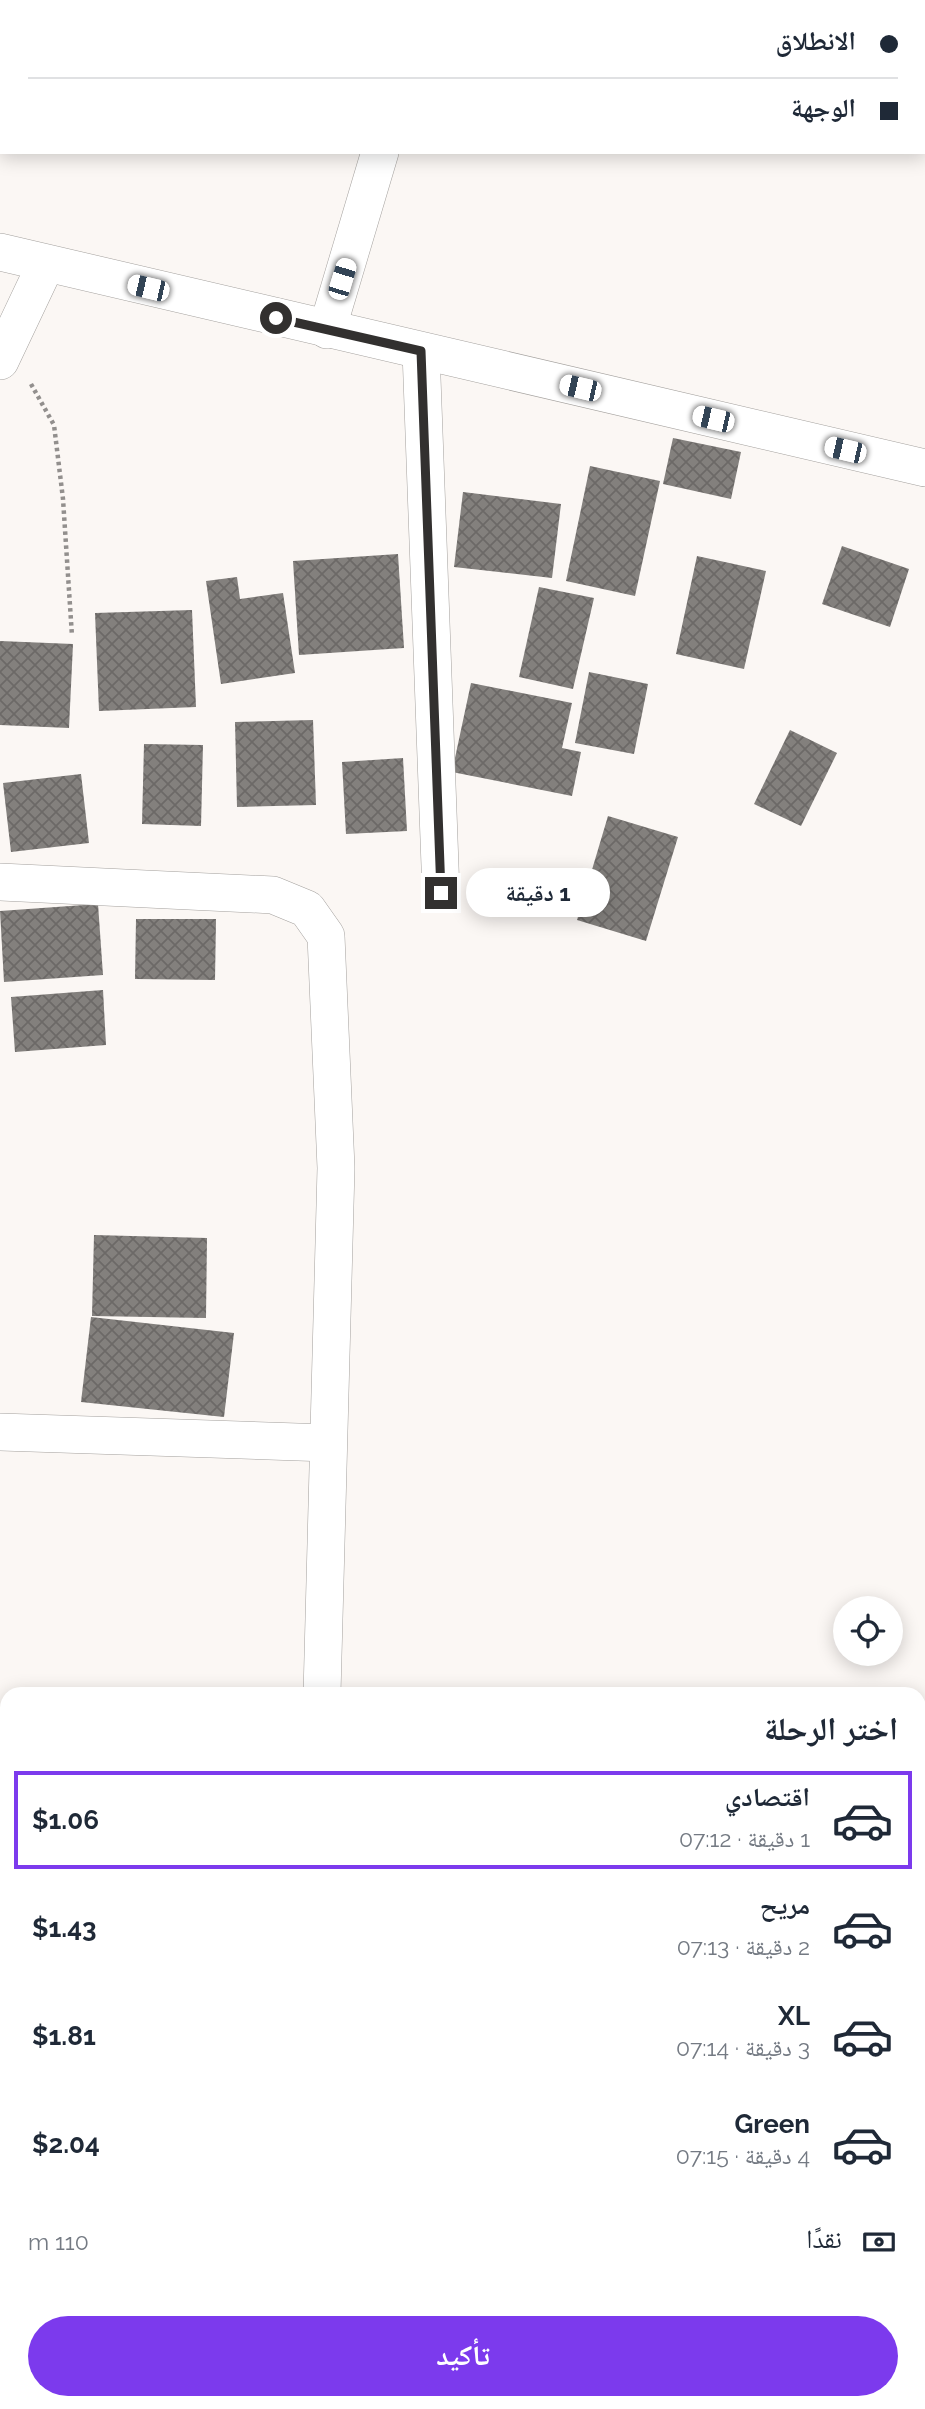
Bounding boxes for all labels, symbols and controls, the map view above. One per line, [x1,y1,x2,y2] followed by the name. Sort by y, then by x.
[776,26,856,56] text: الانطلاق
[791,93,856,123] text: الوجهة
[326,256,359,302] car
[126,273,171,303] car
[260,302,292,334] route start
[558,373,603,403] car
[691,404,736,434] car
[823,435,868,465] car
[466,868,609,917] callout: 1 دقيقة
[425,877,457,909] route end
[505,879,571,906] text: 1 دقيقة
[833,1596,903,1666] map controls
[833,1596,903,1666] button: locate
[764,1710,898,1747] text: اختر الرحلة
[725,1782,810,1812] text: اقتصادي
[831,1789,894,1852] icon: car
[32,1805,99,1835] text: $1.06
[679,1825,810,1852] text: 1 دقيقة · 07:12
[760,1890,810,1920] text: مريح
[831,1897,894,1960] icon: car
[32,1913,97,1943] text: $1.43
[677,1933,810,1960] text: 2 دقيقة · 07:13
[778,2001,810,2031] text: XL
[831,2005,894,2068] icon: car
[32,2021,96,2051] text: $1.81
[676,2034,810,2061] text: 3 دقيقة · 07:14
[734,2109,810,2139] text: Green
[831,2113,894,2176] icon: car
[32,2129,100,2159] text: $2.04
[676,2142,810,2169] text: 4 دقيقة · 07:15
[860,2223,898,2261] icon: cash
[806,2224,842,2254] text: نقدًا
[28,2228,89,2255] text: 110 m
[28,2316,898,2396] button: تأكيد

